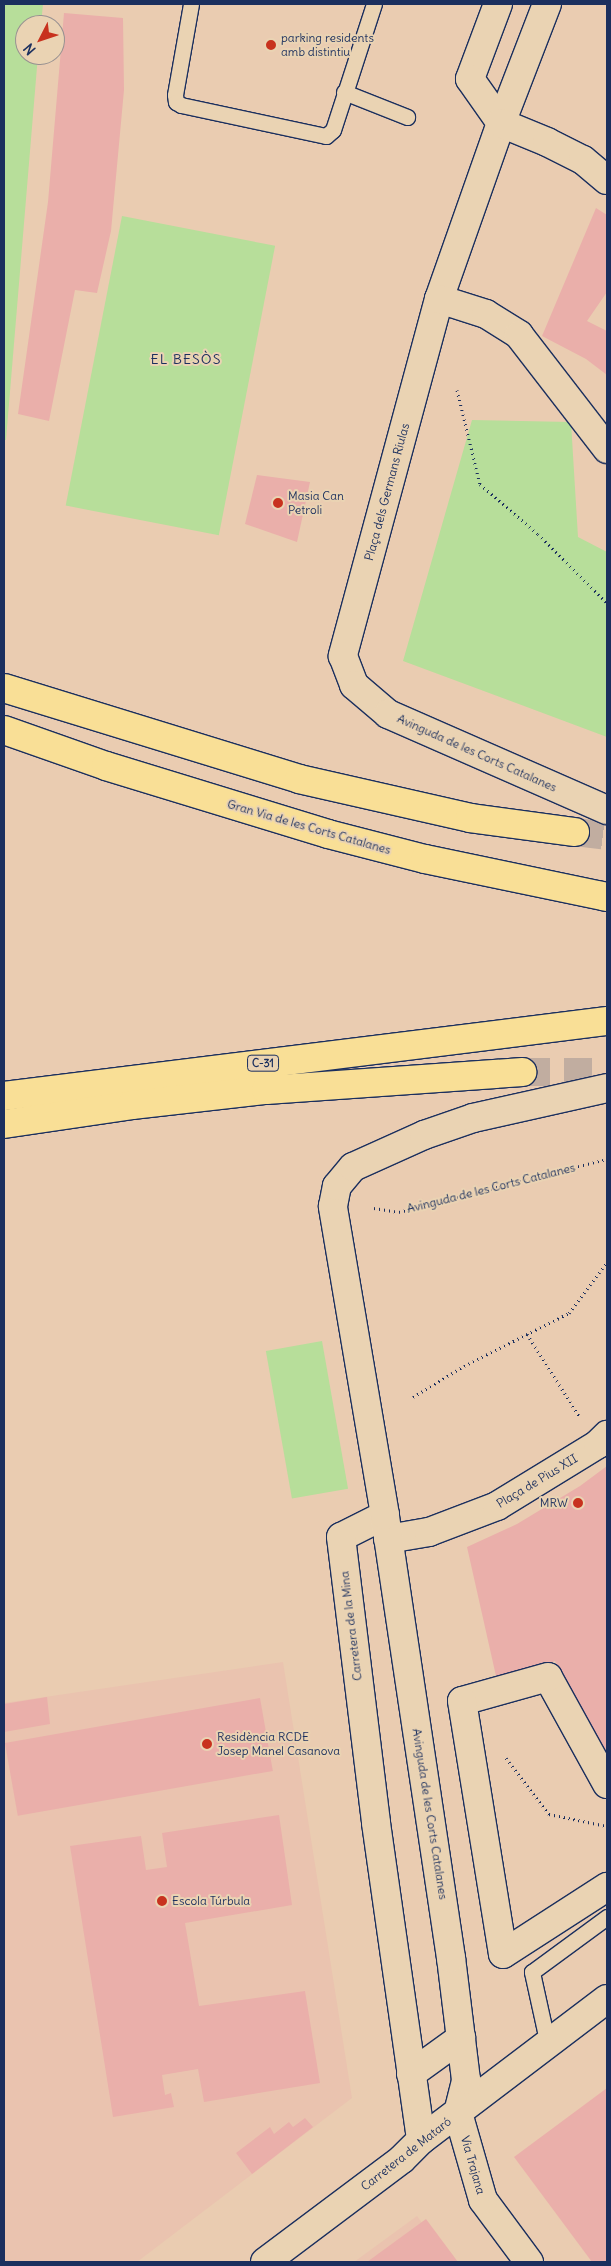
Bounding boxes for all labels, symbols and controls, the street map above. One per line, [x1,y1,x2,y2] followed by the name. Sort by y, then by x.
[15,15,65,65] north arrow
[281,31,374,59] place label: parking residents amb distintiu
[265,39,277,51] marker: parking residents amb distintiu
[19,40,39,59] text: N
[150,351,222,367] district label: EL BESÒS
[362,422,412,562] street label: Plaça dels Germans Riulas
[288,489,344,517] place label: Masia Can Petroli
[272,497,284,509] marker: Masia Can Petroli
[395,711,559,795] street label: Avinguda de les Corts Catalanes
[226,797,392,857] street label: Gran Via de les Corts Catalanes
[247,1054,279,1072] road number: C-31
[405,1160,577,1216] street label: Avinguda de les Corts Catalanes
[494,1451,580,1511] street label: Plaça de Pius XII
[540,1496,568,1510] place label: MRW
[572,1497,584,1509] marker: MRW
[337,1570,365,1682] street label: Carretera de la Mina
[409,1727,451,1901] street label: Avinguda de les Corts Catalanes
[217,1730,340,1758] place label: Residència RCDE Josep Manel Casanova
[201,1738,213,1750] marker: Residència RCDE Josep Manel Casanova
[172,1894,250,1908] place label: Escola Túrbula
[156,1895,168,1907] marker: Escola Túrbula
[358,2114,454,2194] street label: Carretera de Mataró
[458,2134,488,2196] street label: Via Trajana

